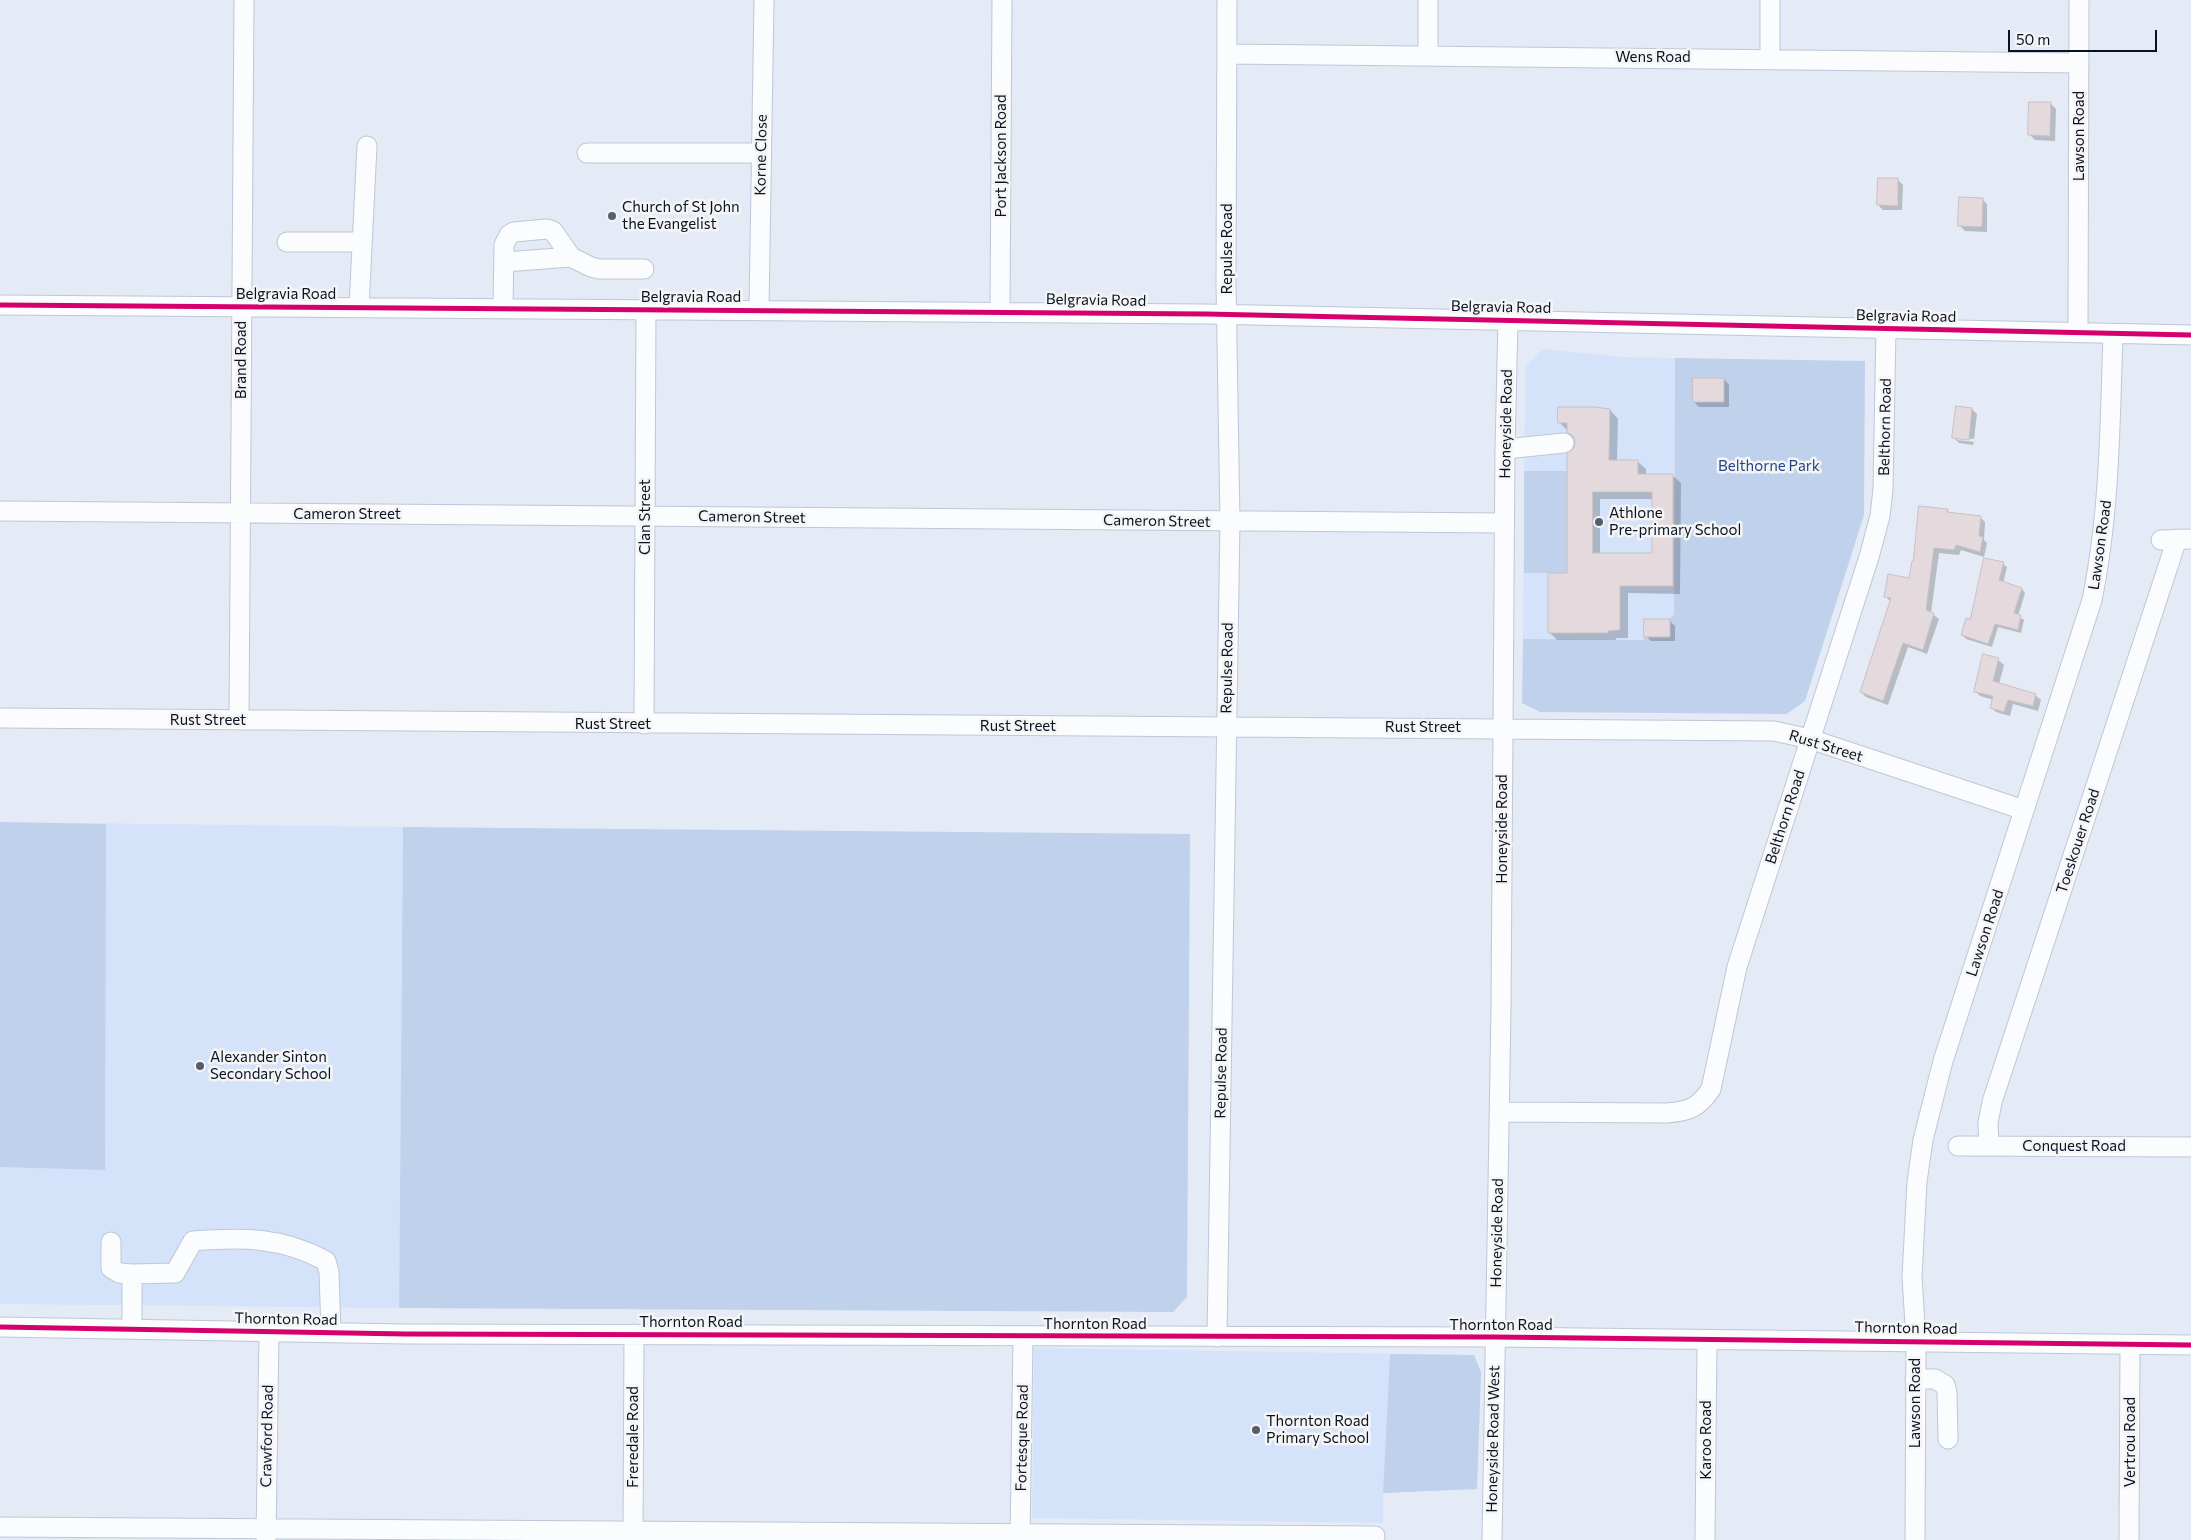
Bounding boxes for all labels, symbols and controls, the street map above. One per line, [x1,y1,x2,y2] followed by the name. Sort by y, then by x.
[2011,20,2160,52] scale bar
[2016,30,2050,48] text: 50 m
[1615,48,1691,66] street label: Wens Road
[2070,91,2088,181] street label: Lawson Road
[992,94,1010,218] street label: Port Jackson Road
[751,114,771,196] street label: Korne Close
[622,198,740,233] place label: Church of St John the Evangelist
[1218,203,1236,295] street label: Repulse Road
[606,210,618,222] marker: Church of St John the Evangelist
[236,285,336,303] street label: Belgravia Road
[641,288,741,306] street label: Belgravia Road
[1046,290,1146,310] street label: Belgravia Road
[1451,297,1551,317] street label: Belgravia Road
[1856,306,1956,326] street label: Belgravia Road
[232,321,250,399] street label: Brand Road
[1496,369,1516,479] street label: Honeyside Road
[1875,378,1895,476] street label: Belthorn Road
[1718,457,1820,475] park label: Belthorne Park
[636,479,654,555] street label: Clan Street
[2085,499,2115,591] street label: Lawson Road
[1609,504,1741,539] place label: Athlone Pre-primary School
[293,505,401,523] street label: Cameron Street
[698,507,806,527] street label: Cameron Street
[1103,511,1211,531] street label: Cameron Street
[1593,516,1605,528] marker: Athlone Pre-primary School
[1217,622,1237,714] street label: Repulse Road
[170,711,246,729] street label: Rust Street
[575,715,651,733] street label: Rust Street
[980,717,1056,735] street label: Rust Street
[1385,718,1461,736] street label: Rust Street
[1787,726,1865,766] street label: Rust Street
[1761,768,1809,866] street label: Belthorn Road
[1493,774,1511,884] street label: Honeyside Road
[2053,786,2103,896] street label: Toeskouer Road
[1962,887,2008,979] street label: Lawson Road
[1211,1027,1231,1119] street label: Repulse Road
[210,1048,331,1083] place label: Alexander Sinton Secondary School
[194,1060,206,1072] marker: Alexander Sinton Secondary School
[2022,1137,2126,1155] street label: Conquest Road
[1487,1178,1507,1288] street label: Honeyside Road
[234,1309,338,1329] street label: Thornton Road
[639,1313,743,1331] street label: Thornton Road
[1043,1315,1147,1333] street label: Thornton Road
[1449,1316,1553,1334] street label: Thornton Road
[1854,1318,1958,1338] street label: Thornton Road
[1906,1358,1924,1448] street label: Lawson Road
[1483,1365,1503,1513] street label: Honeyside Road West
[1012,1384,1032,1492] street label: Fortesque Road
[257,1385,277,1487] street label: Crawford Road
[624,1386,642,1488] street label: Freredale Road
[2121,1397,2139,1487] street label: Vertrou Road
[1697,1400,1715,1480] street label: Karoo Road
[1266,1412,1369,1447] place label: Thornton Road Primary School
[1250,1424,1262,1436] marker: Thornton Road Primary School

